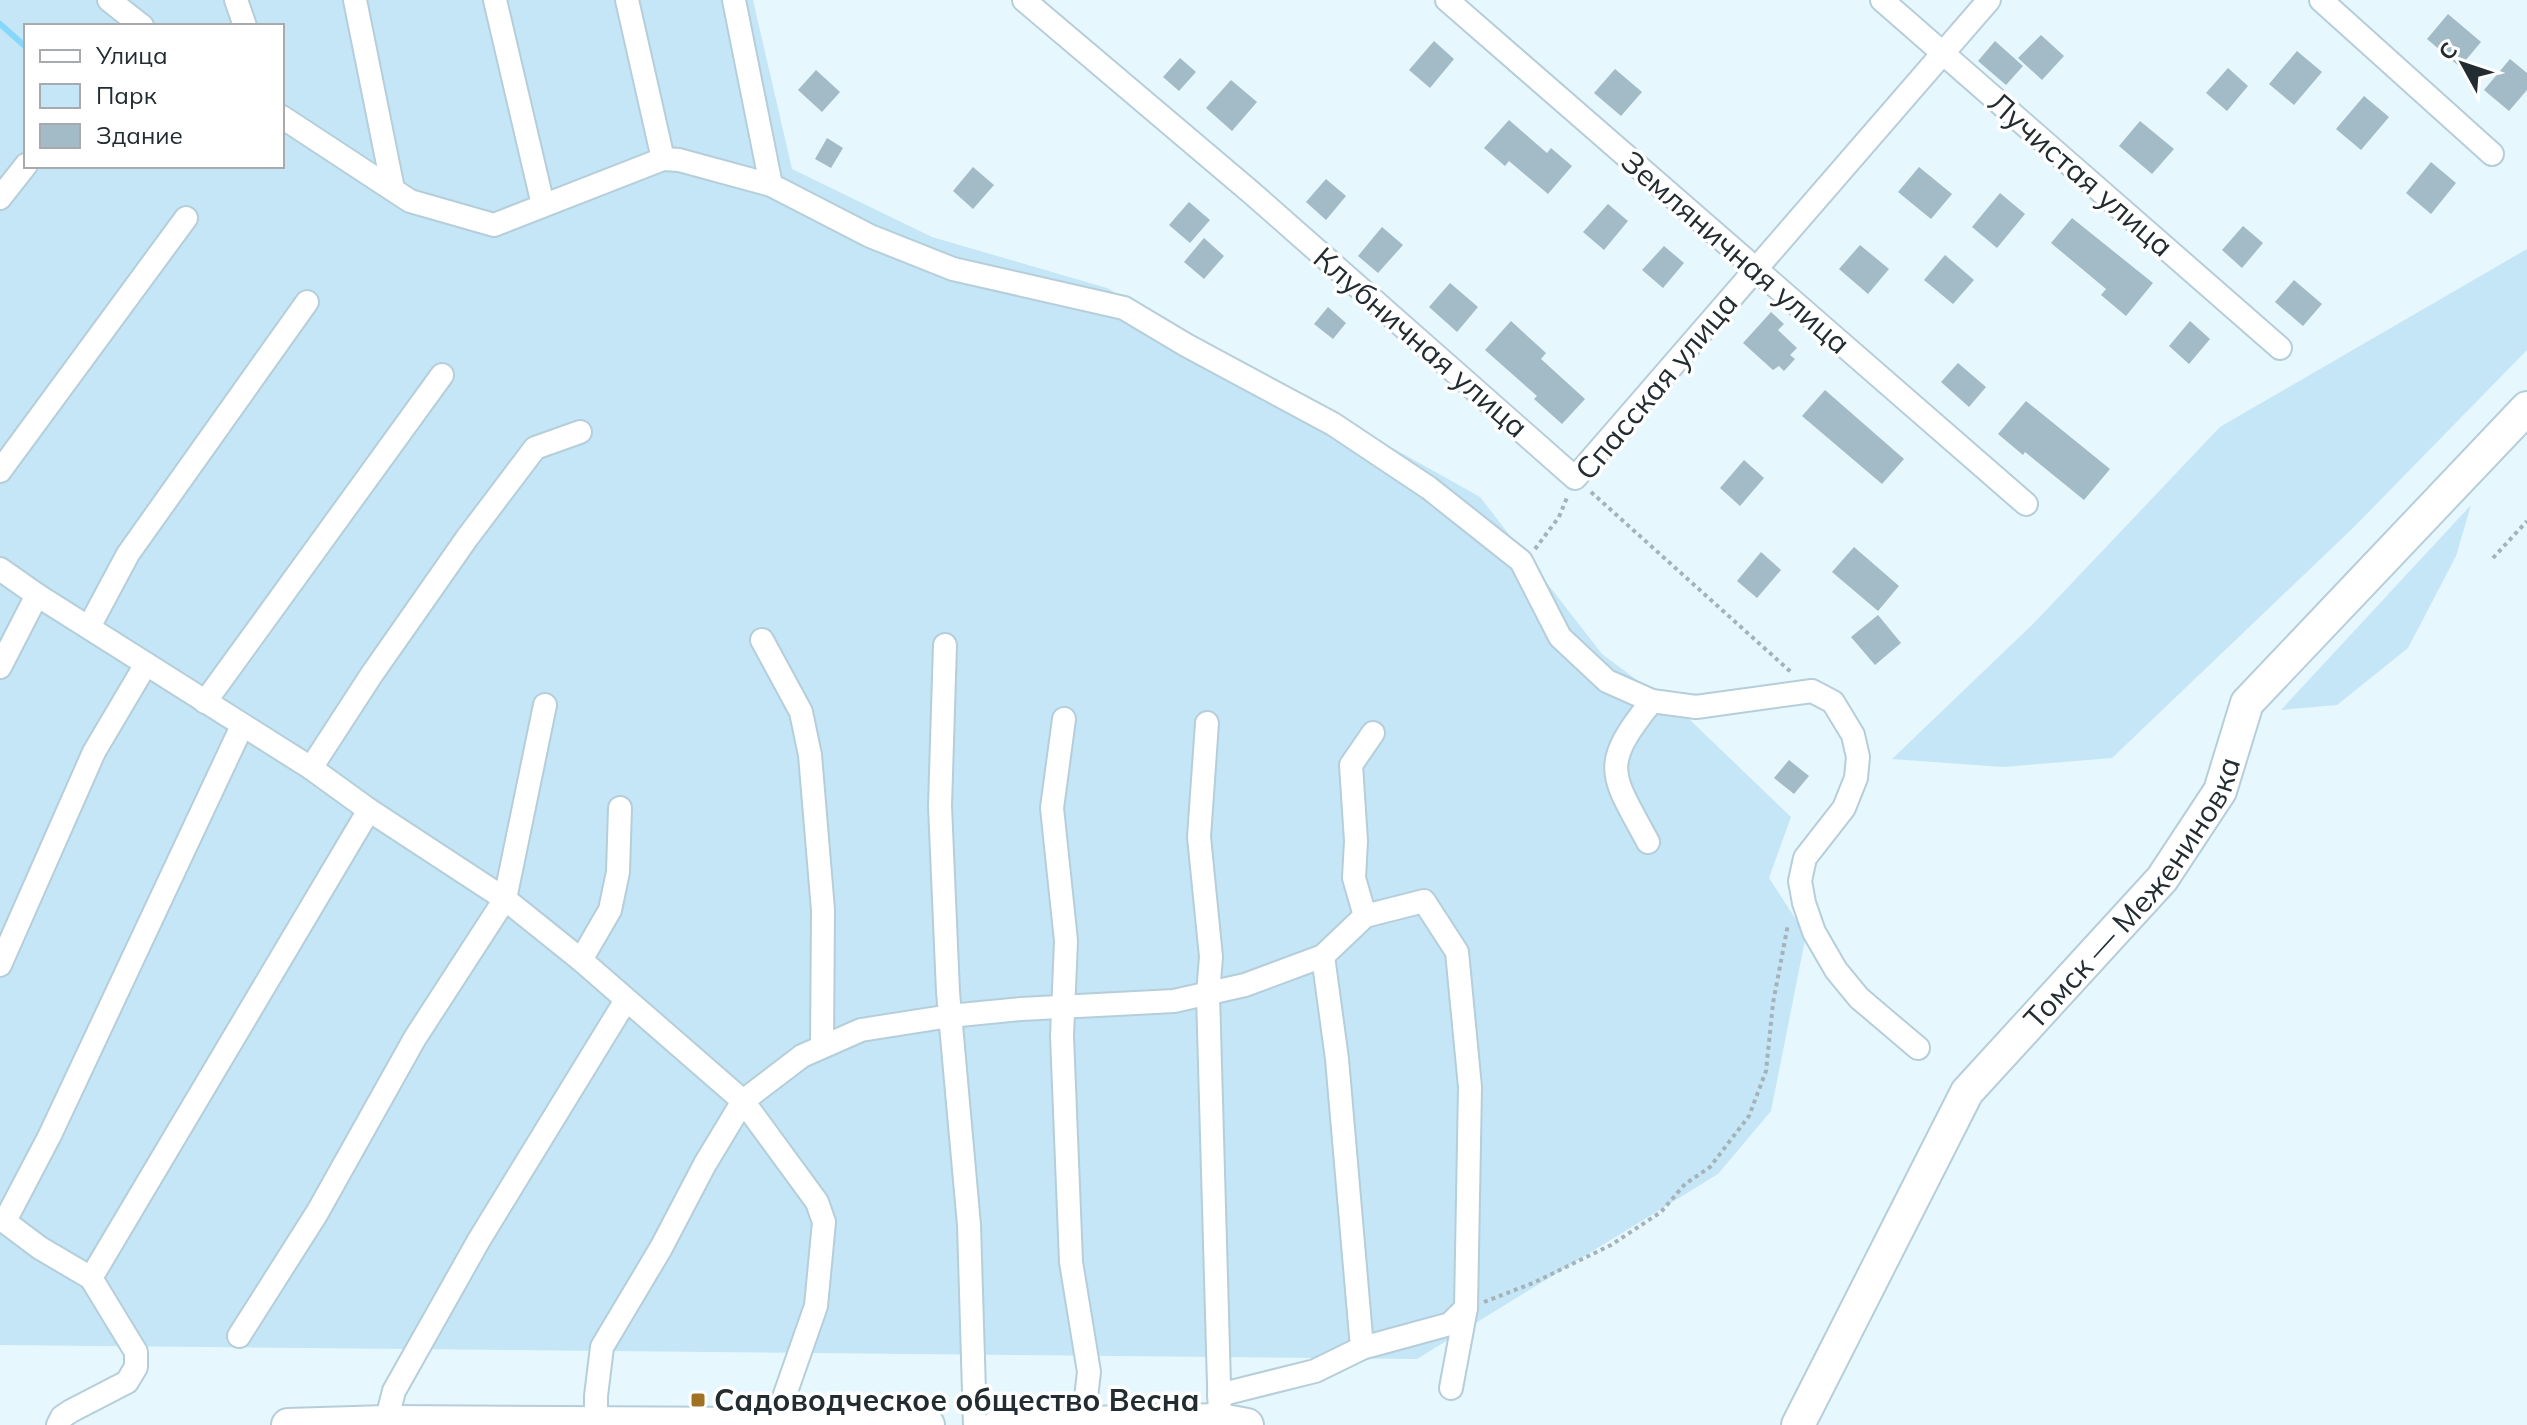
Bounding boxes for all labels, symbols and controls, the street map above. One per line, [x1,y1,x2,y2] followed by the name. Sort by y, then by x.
[24,24,284,168] legend
[2423,24,2503,104] north arrow
[2432,36,2463,66] text: С
[95,40,168,70] text: Улица
[96,80,157,110] text: Парк
[1981,83,2181,265] street label: Лучистая улица
[96,120,183,150] text: Здание
[1614,142,1858,362] street label: Земляничная улица
[1306,239,1536,445] street label: Клубничная улица
[1567,284,1745,488] street label: Спасская улица
[2015,752,2248,1037] street label: Томск — Межениновка
[714,1381,1199,1419] place label: Садоводческое общество Весна
[689,1391,707,1409] marker: Садоводческое общество Весна

